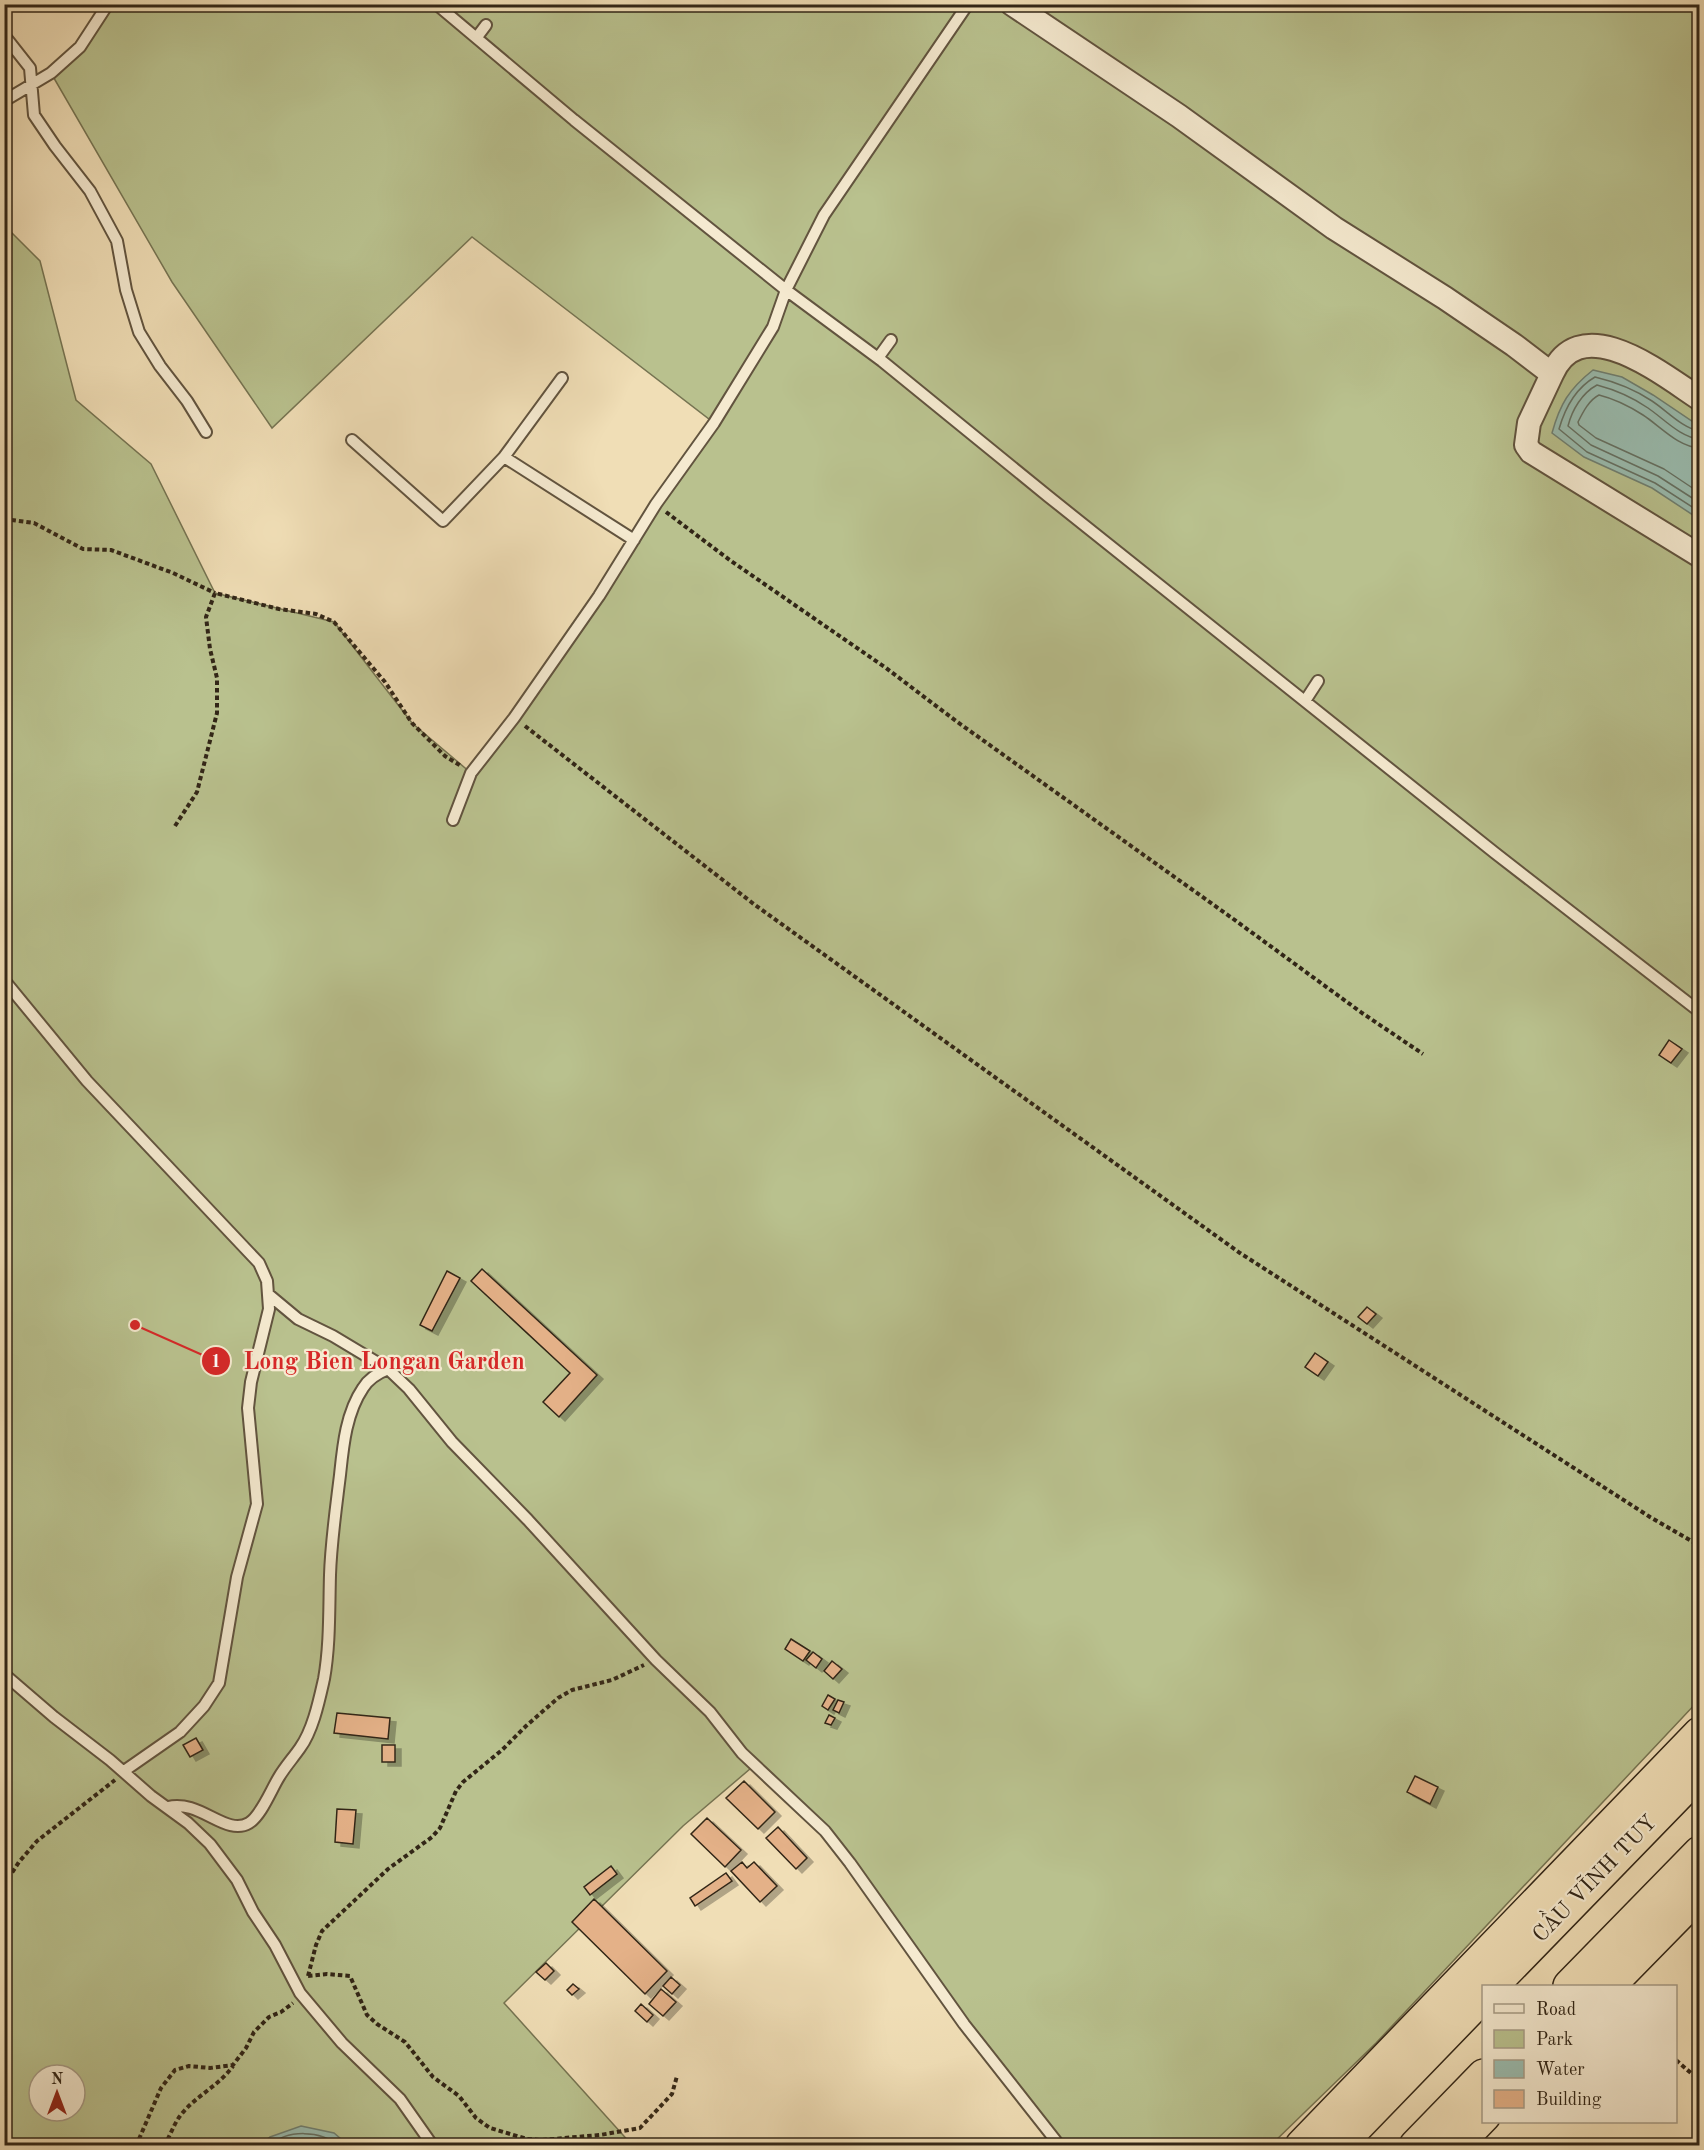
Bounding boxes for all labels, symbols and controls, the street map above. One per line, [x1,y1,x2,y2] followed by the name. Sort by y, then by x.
[201,1340,536,1382] callout: Long Bien Longan Garden
[243,1351,525,1375] text: Long Bien Longan Garden
[211,1353,221,1371] text: 1
[1524,1806,1661,1947] street label: CẦU VĨNH TUY
[1482,1985,1677,2123] legend
[1536,2001,1576,2019] text: Road
[1536,2031,1573,2049] text: Park
[1536,2061,1585,2079] text: Water
[27,2063,87,2123] north arrow
[51,2072,64,2088] text: N
[1536,2091,1602,2109] text: Building

